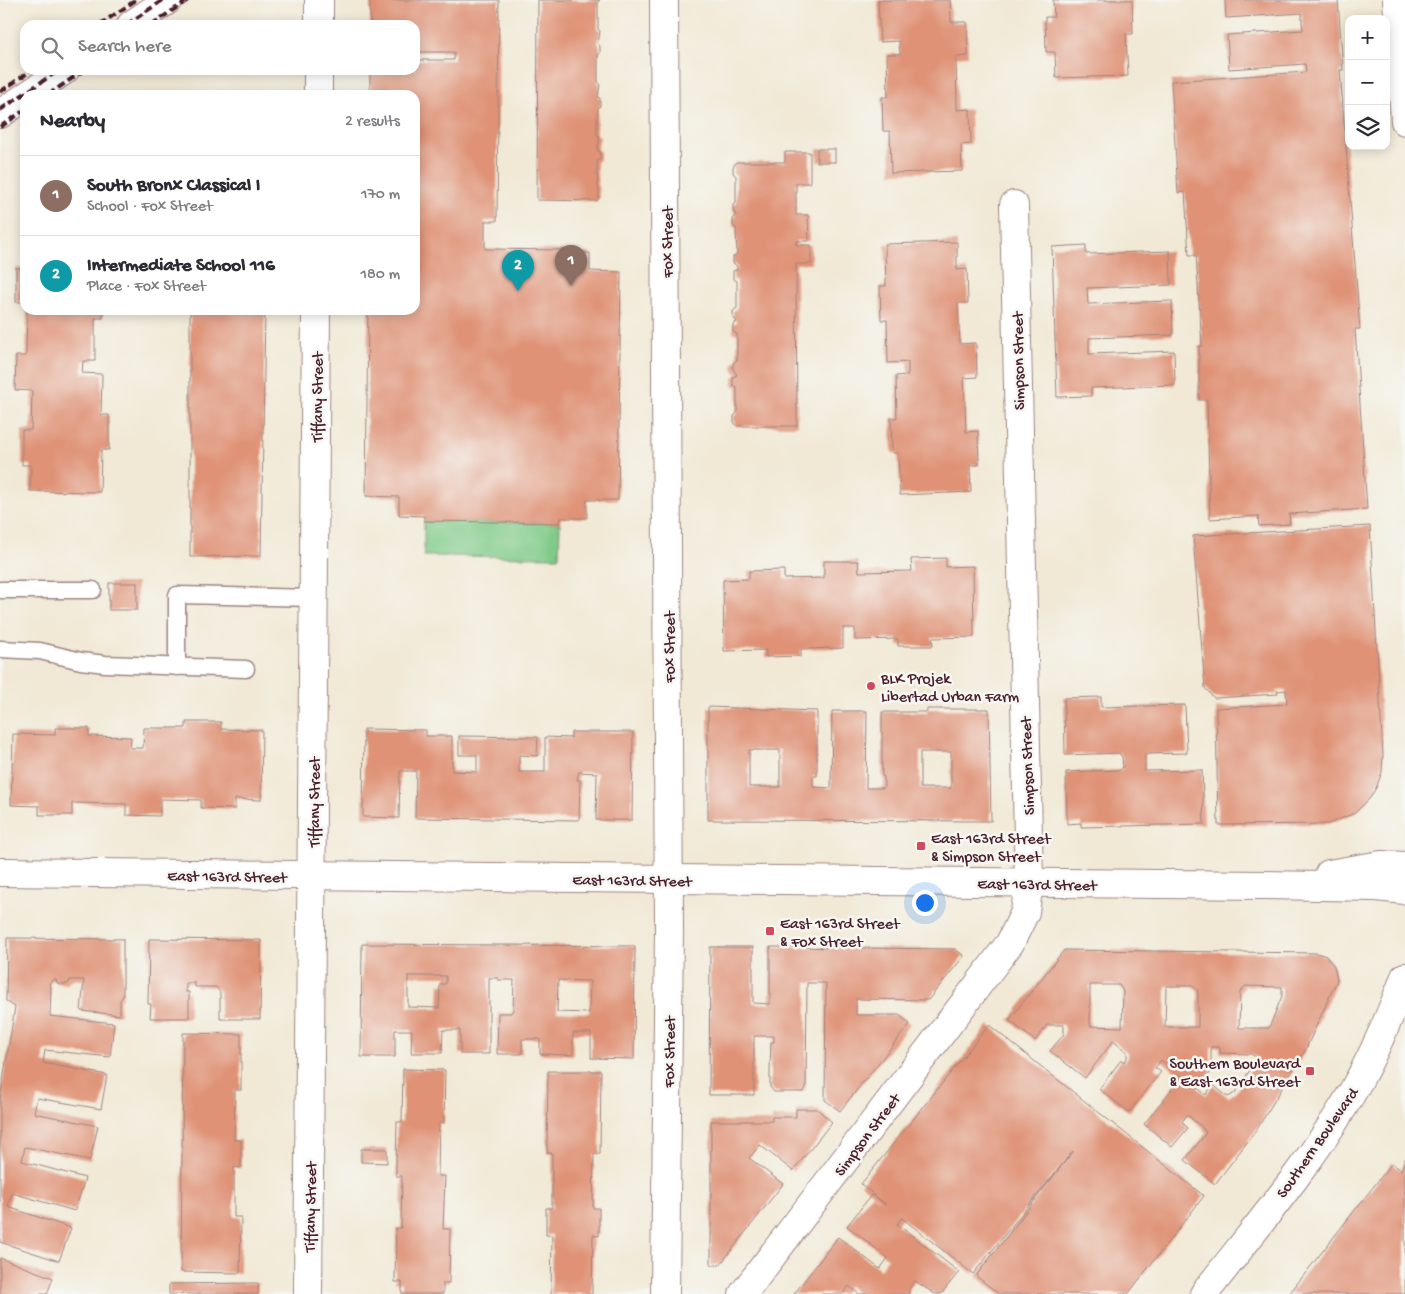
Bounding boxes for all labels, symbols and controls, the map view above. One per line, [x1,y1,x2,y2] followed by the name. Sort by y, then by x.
[1345,15,1390,150] map controls
[1345,15,1390,60] button: +
[20,20,420,75] search box
[38,34,66,62] icon: search
[78,36,172,59] text: Search here
[1345,60,1390,105] button: −
[1345,105,1390,150] button: layers
[40,110,105,135] text: Nearby
[345,113,400,132] text: 2 results
[87,175,260,198] text: South Bronx Classical I
[53,186,59,205] text: 1
[361,186,400,205] text: 170 m
[87,198,213,217] text: School · Fox Street
[660,205,679,279] street label: Fox Street
[555,245,587,286] pin: 1
[502,250,534,291] pin: 2
[87,255,275,278] text: Intermediate School 116
[52,266,60,285] text: 2
[361,266,400,285] text: 180 m
[87,278,206,297] text: Place · Fox Street
[1010,310,1031,410] street label: Simpson Street
[310,350,329,443] street label: Tiffany Street
[662,610,681,684] street label: Fox Street
[880,671,1020,708] place label: BLK Projek Libertad Urban Farm
[865,680,877,692] marker: BLK Projek Libertad Urban Farm
[1018,715,1041,815] street label: Simpson Street
[307,755,326,848] street label: Tiffany Street
[931,831,1052,868] place label: East 163rd Street & Simpson Street
[915,840,927,852] marker: East 163rd Street & Simpson Street
[167,868,288,889] street label: East 163rd Street
[572,872,693,893] street label: East 163rd Street
[977,876,1098,897] street label: East 163rd Street
[912,890,938,916] your location
[780,916,901,953] place label: East 163rd Street & Fox Street
[764,925,776,937] marker: East 163rd Street & Fox Street
[661,1015,682,1089] street label: Fox Street
[1169,1056,1302,1093] place label: Southern Boulevard & East 163rd Street
[1304,1065,1316,1077] marker: Southern Boulevard & East 163rd Street
[1274,1084,1365,1203] street label: Southern Boulevard
[832,1090,907,1181] street label: Simpson Street
[302,1160,323,1253] street label: Tiffany Street

